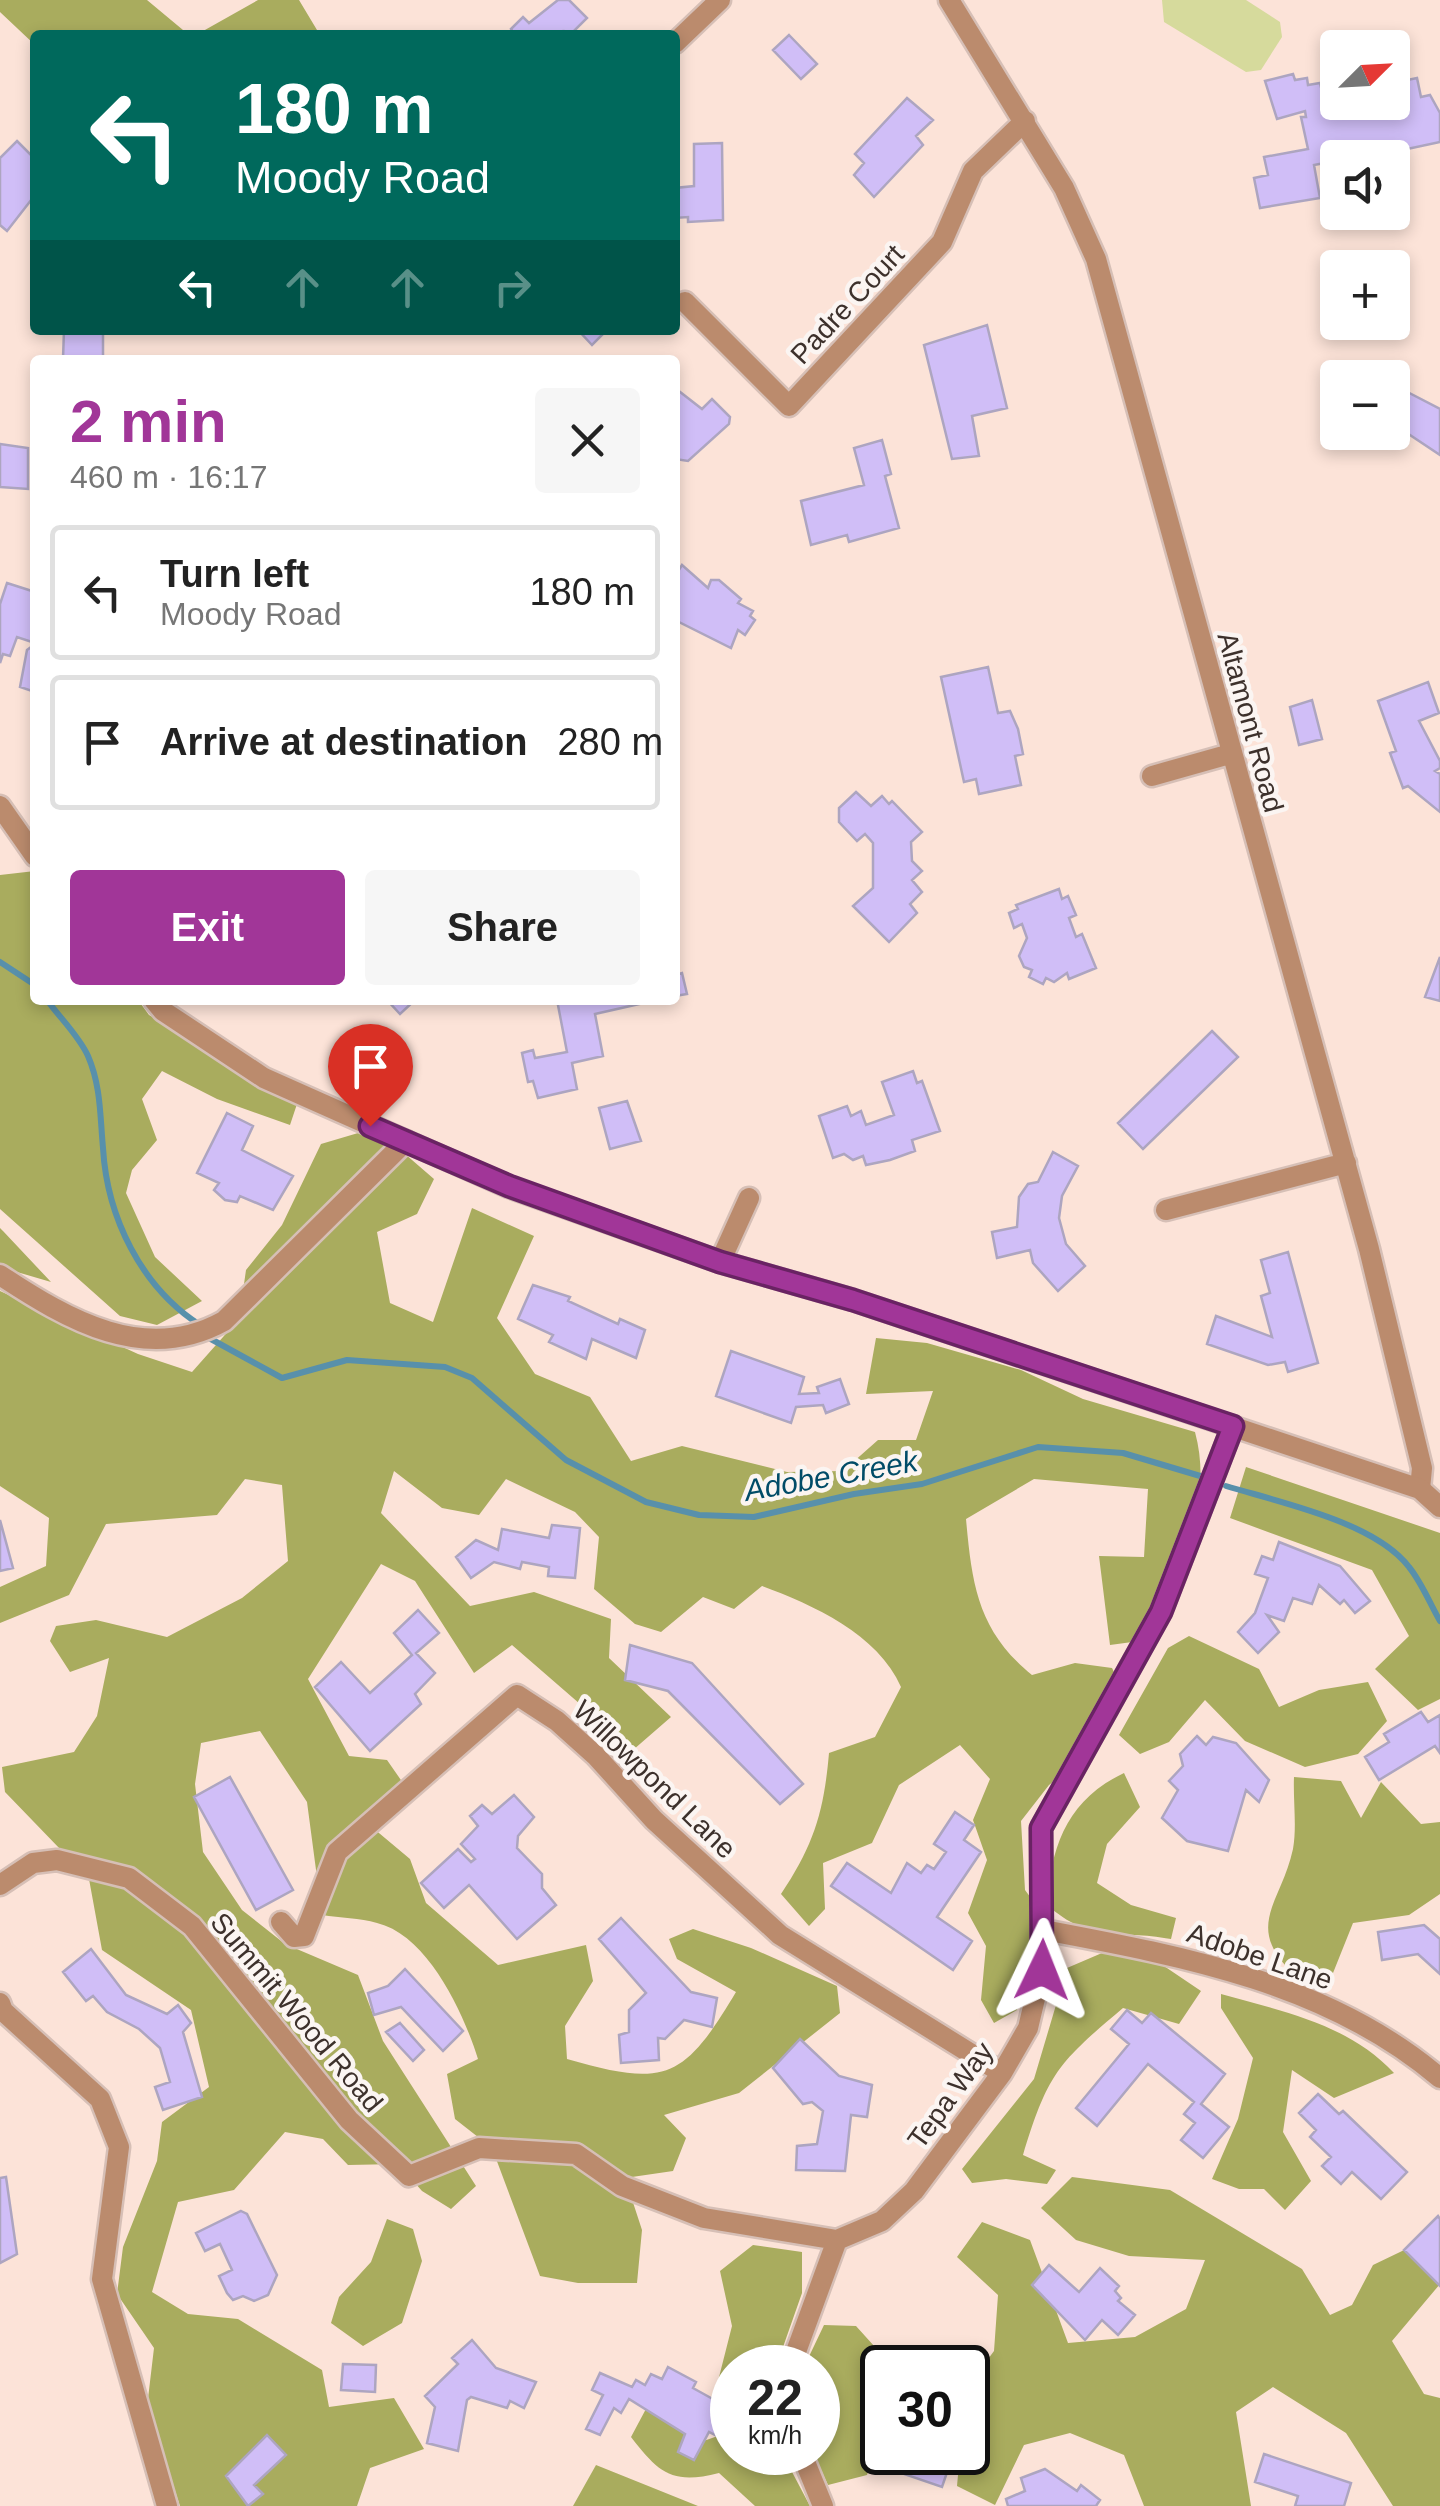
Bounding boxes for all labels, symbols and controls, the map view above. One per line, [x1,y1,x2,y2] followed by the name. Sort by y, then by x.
[1320,30,1410,120] north arrow
[1320,30,1410,450] map controls
[70,70,200,200] icon: left
[235,70,433,148] text: 180 m
[1320,140,1410,230] button: sound
[235,152,490,203] text: Moody Road
[785,238,910,370] street label: Padre Court
[1320,250,1410,340] button: +
[170,260,225,315] icon: left
[275,260,330,315] icon: ahead
[380,260,435,315] icon: ahead
[485,260,540,315] icon: right
[1320,360,1410,450] button: −
[70,388,227,455] text: 2 min
[535,388,640,493] button: close
[70,459,267,495] text: 460 m · 16:17
[160,553,309,595] text: Turn left
[75,565,130,620] icon: left
[529,571,635,613] text: 180 m
[160,596,341,632] text: Moody Road
[1212,629,1289,816] street label: Altamont Road
[75,715,130,770] icon: arrive
[160,721,527,763] text: Arrive at destination
[557,721,663,763] text: 280 m
[70,870,345,985] button: Exit
[365,870,640,985] button: Share
[328,1024,413,1127] pin
[343,1039,398,1094] icon: arrive
[740,1444,922,1507] water label: Adobe Creek
[567,1694,742,1865] street label: Willowpond Lane
[204,1907,389,2118] street label: Summit Wood Road
[1183,1917,1336,1996] street label: Adobe Lane
[990,1918,1094,2022] position arrow
[902,2036,999,2154] street label: Tepa Way
[860,2345,990,2475] speed limit sign: 30
[747,2370,803,2426] text: 22
[748,2421,802,2449] text: km/h

